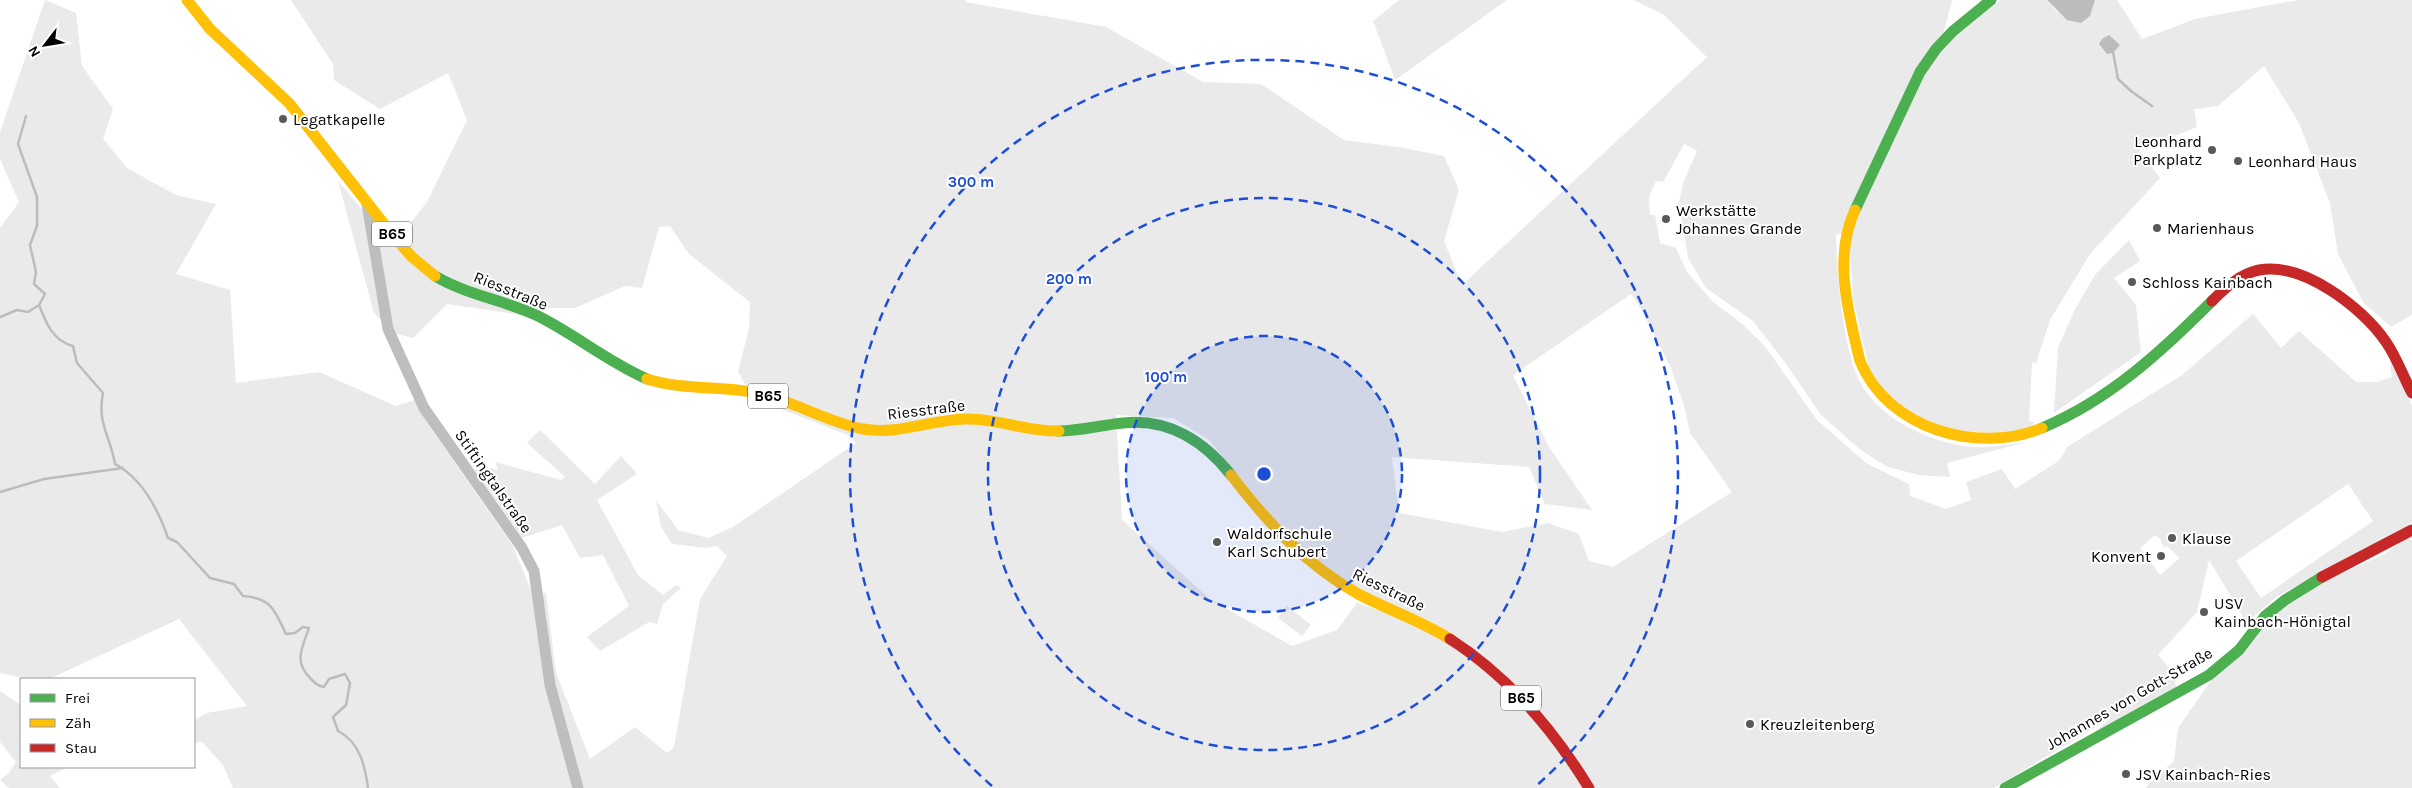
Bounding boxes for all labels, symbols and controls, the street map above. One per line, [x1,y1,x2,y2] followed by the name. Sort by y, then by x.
[20,20,70,70] north arrow
[24,43,44,60] text: N
[293,110,385,129] place label: Legatkapelle
[277,113,289,125] marker: Legatkapelle
[2133,132,2202,169] place label: Leonhard Parkplatz
[2206,144,2218,156] marker: Leonhard Parkplatz
[2248,152,2357,171] place label: Leonhard Haus
[2232,155,2244,167] marker: Leonhard Haus
[948,173,994,191] text: 300 m
[1676,201,1802,238] place label: Werkstätte Johannes Grande
[1660,213,1672,225] marker: Werkstätte Johannes Grande
[2167,219,2254,238] place label: Marienhaus
[372,222,412,246] road number: B65
[2151,222,2163,234] marker: Marienhaus
[471,267,551,314] street label: Riesstraße
[1046,270,1092,288] text: 200 m
[2142,273,2273,292] place label: Schloss Kainbach
[2126,276,2138,288] marker: Schloss Kainbach
[1145,368,1187,386] text: 100 m
[748,384,788,408] road number: B65
[886,395,966,424] street label: Riesstraße
[451,426,536,537] street label: Stiftingtalstraße
[1255,465,1273,483] centre of rings
[1227,524,1332,561] place label: Waldorfschule Karl Schubert
[2182,529,2231,548] place label: Klause
[2166,532,2178,544] marker: Klause
[1211,536,1223,548] marker: Waldorfschule Karl Schubert
[2091,547,2151,566] place label: Konvent
[2155,550,2167,562] marker: Konvent
[1349,564,1428,615] street label: Riesstraße
[2214,594,2351,631] place label: USV Kainbach-Hönigtal
[2198,606,2210,618] marker: USV Kainbach-Hönigtal
[2043,643,2216,754] street label: Johannes von Gott-Straße
[20,678,195,768] legend
[1501,686,1541,710] road number: B65
[65,689,90,707] text: Frei
[65,714,91,732] text: Zäh
[1760,715,1875,734] place label: Kreuzleitenberg
[1744,718,1756,730] marker: Kreuzleitenberg
[65,739,97,757] text: Stau
[2136,765,2271,784] place label: JSV Kainbach-Ries
[2120,768,2132,780] marker: JSV Kainbach-Ries

